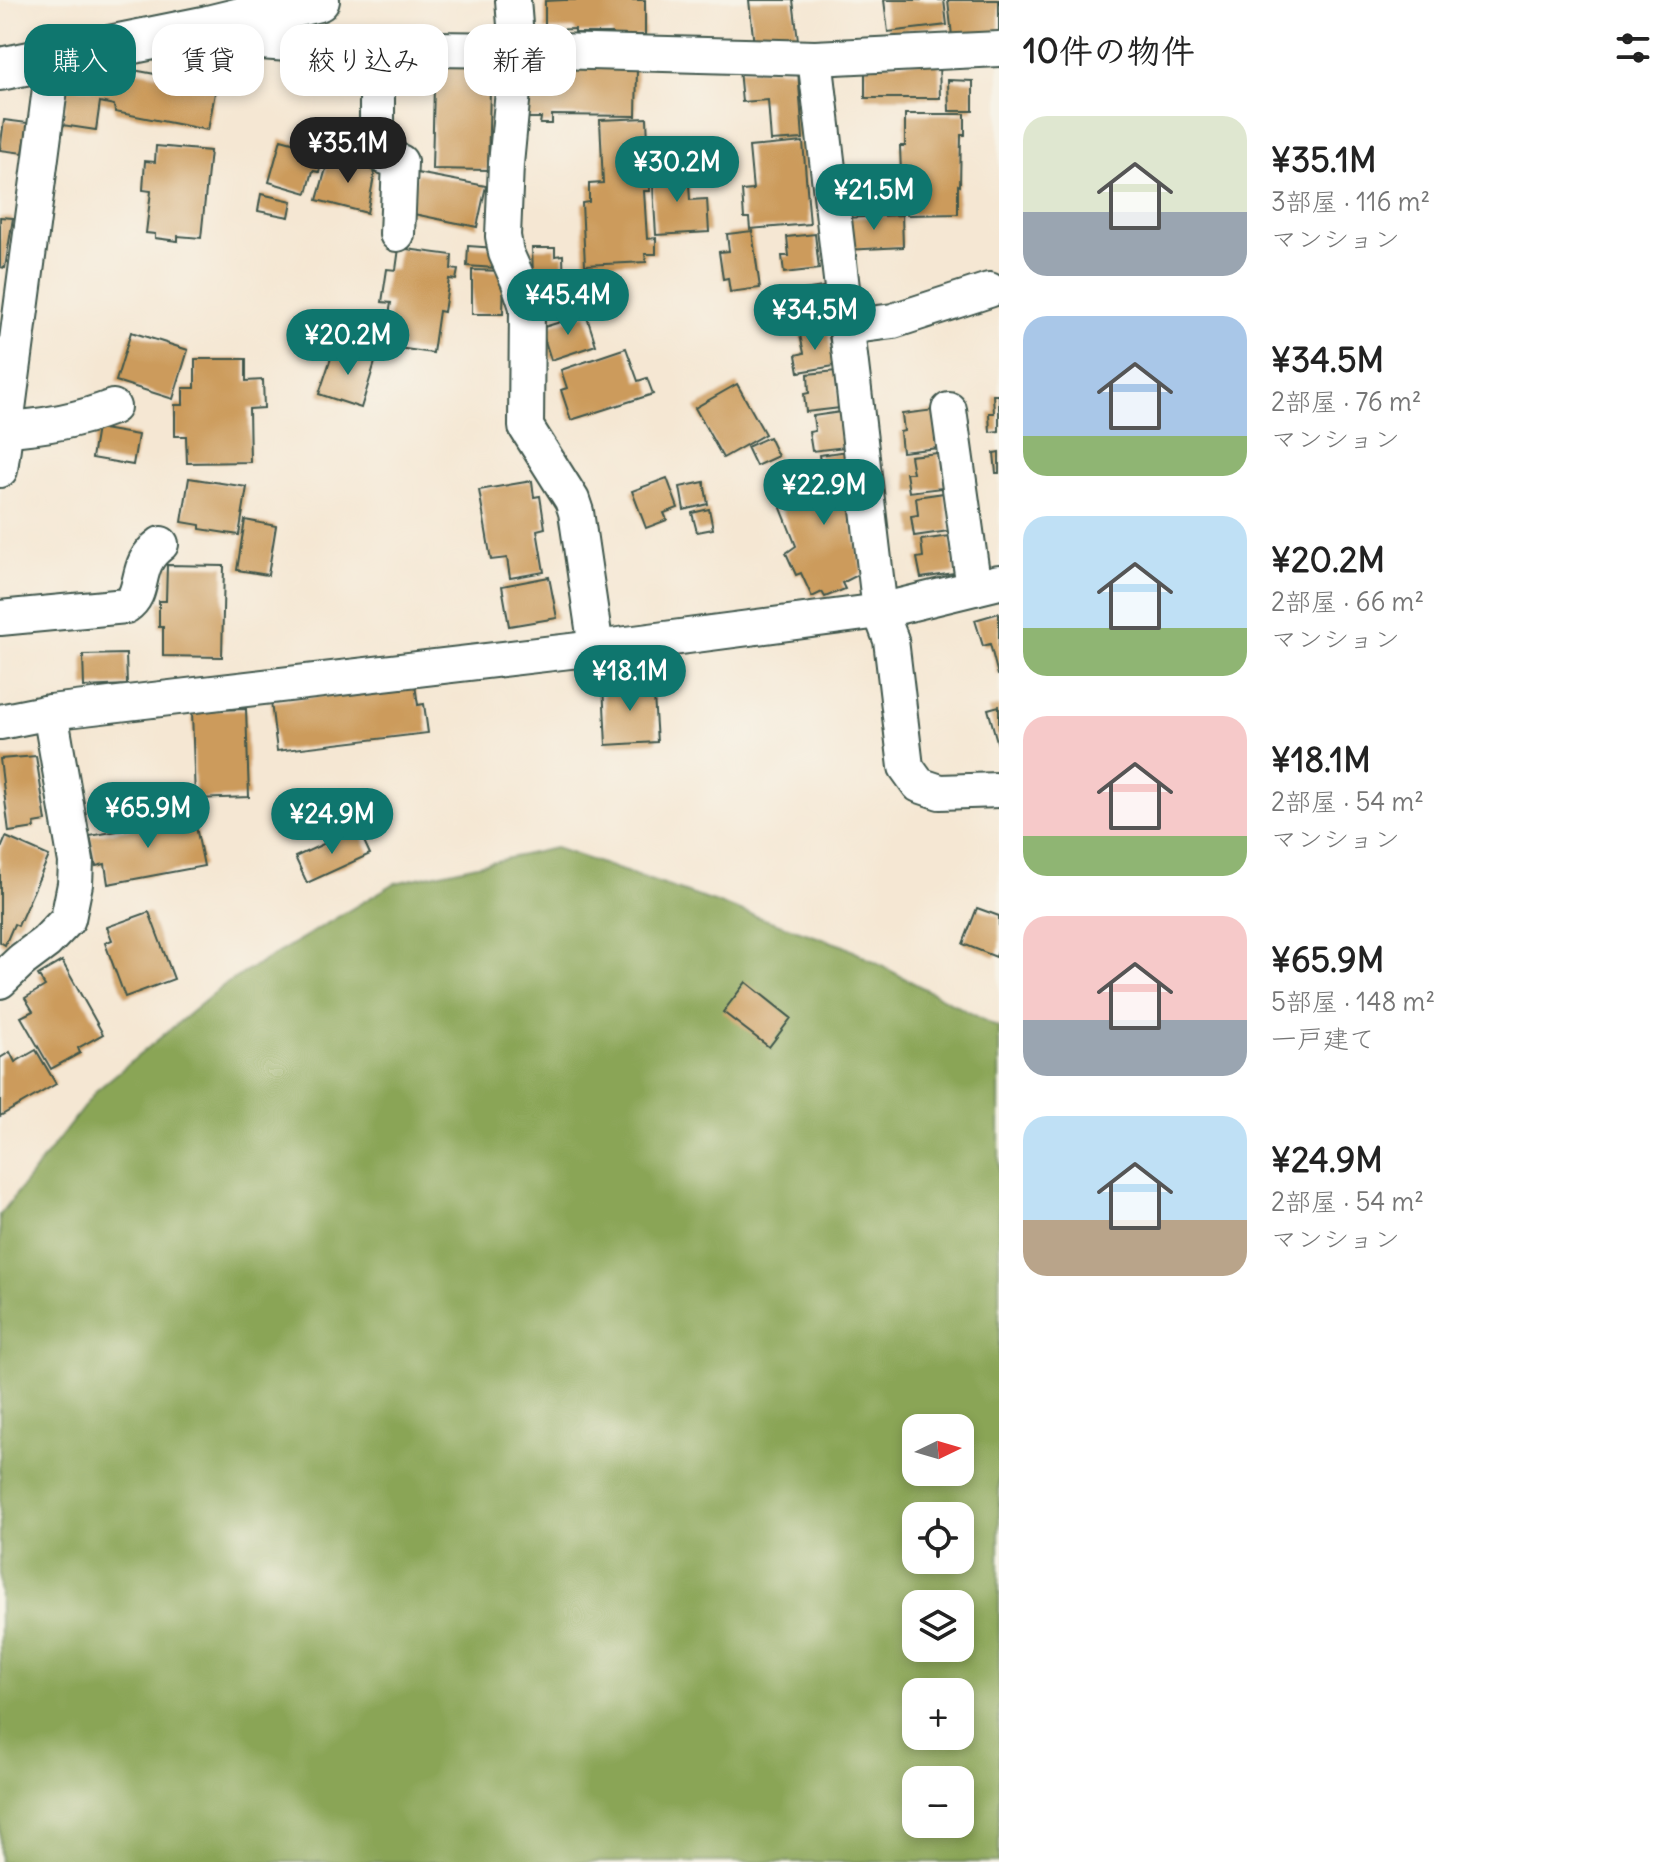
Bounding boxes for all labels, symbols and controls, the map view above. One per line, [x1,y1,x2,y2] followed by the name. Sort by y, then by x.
[24,24,136,96] chip: 購入
[152,24,264,96] chip: 賃貸
[280,24,448,96] chip: 絞り込み
[464,24,576,96] chip: 新着
[1611,26,1655,70] icon: filters
[1023,29,1195,72] text: 10件の物件
[283,117,413,185] pin: ¥35.1M
[308,126,388,159] text: ¥35.1M
[612,136,742,204] pin: ¥30.2M
[1271,138,1377,181] text: ¥35.1M
[633,145,721,178] text: ¥30.2M
[1087,148,1183,244] icon: home
[809,164,939,232] pin: ¥21.5M
[833,173,915,206] text: ¥21.5M
[1271,185,1430,218] text: 3部屋 · 116 m²
[1271,222,1400,255] text: マンション
[503,269,633,337] pin: ¥45.4M
[525,278,611,311] text: ¥45.4M
[750,284,880,352] pin: ¥34.5M
[772,293,858,326] text: ¥34.5M
[283,309,413,377] pin: ¥20.2M
[304,318,392,351] text: ¥20.2M
[1271,338,1384,381] text: ¥34.5M
[1087,348,1183,444] icon: home
[1271,385,1422,418] text: 2部屋 · 76 m²
[1271,422,1400,455] text: マンション
[759,459,889,527] pin: ¥22.9M
[781,468,867,501] text: ¥22.9M
[1271,538,1385,581] text: ¥20.2M
[1087,548,1183,644] icon: home
[1271,585,1424,618] text: 2部屋 · 66 m²
[1271,622,1400,655] text: マンション
[565,645,695,713] pin: ¥18.1M
[592,654,668,687] text: ¥18.1M
[1271,738,1371,781] text: ¥18.1M
[1087,748,1183,844] icon: home
[83,782,213,850] pin: ¥65.9M
[1271,785,1424,818] text: 2部屋 · 54 m²
[267,788,397,856] pin: ¥24.9M
[105,791,191,824] text: ¥65.9M
[289,797,375,830] text: ¥24.9M
[1271,822,1400,855] text: マンション
[1271,938,1384,981] text: ¥65.9M
[1087,948,1183,1044] icon: home
[1271,985,1435,1018] text: 5部屋 · 148 m²
[1271,1022,1375,1055] text: 一戸建て
[1271,1138,1383,1181] text: ¥24.9M
[1087,1148,1183,1244] icon: home
[1271,1185,1424,1218] text: 2部屋 · 54 m²
[1271,1222,1400,1255] text: マンション
[902,1414,974,1486] north arrow
[902,1414,974,1838] map controls
[902,1502,974,1574] button: locate
[902,1590,974,1662] button: layers
[902,1678,974,1750] button: +
[902,1766,974,1838] button: −

